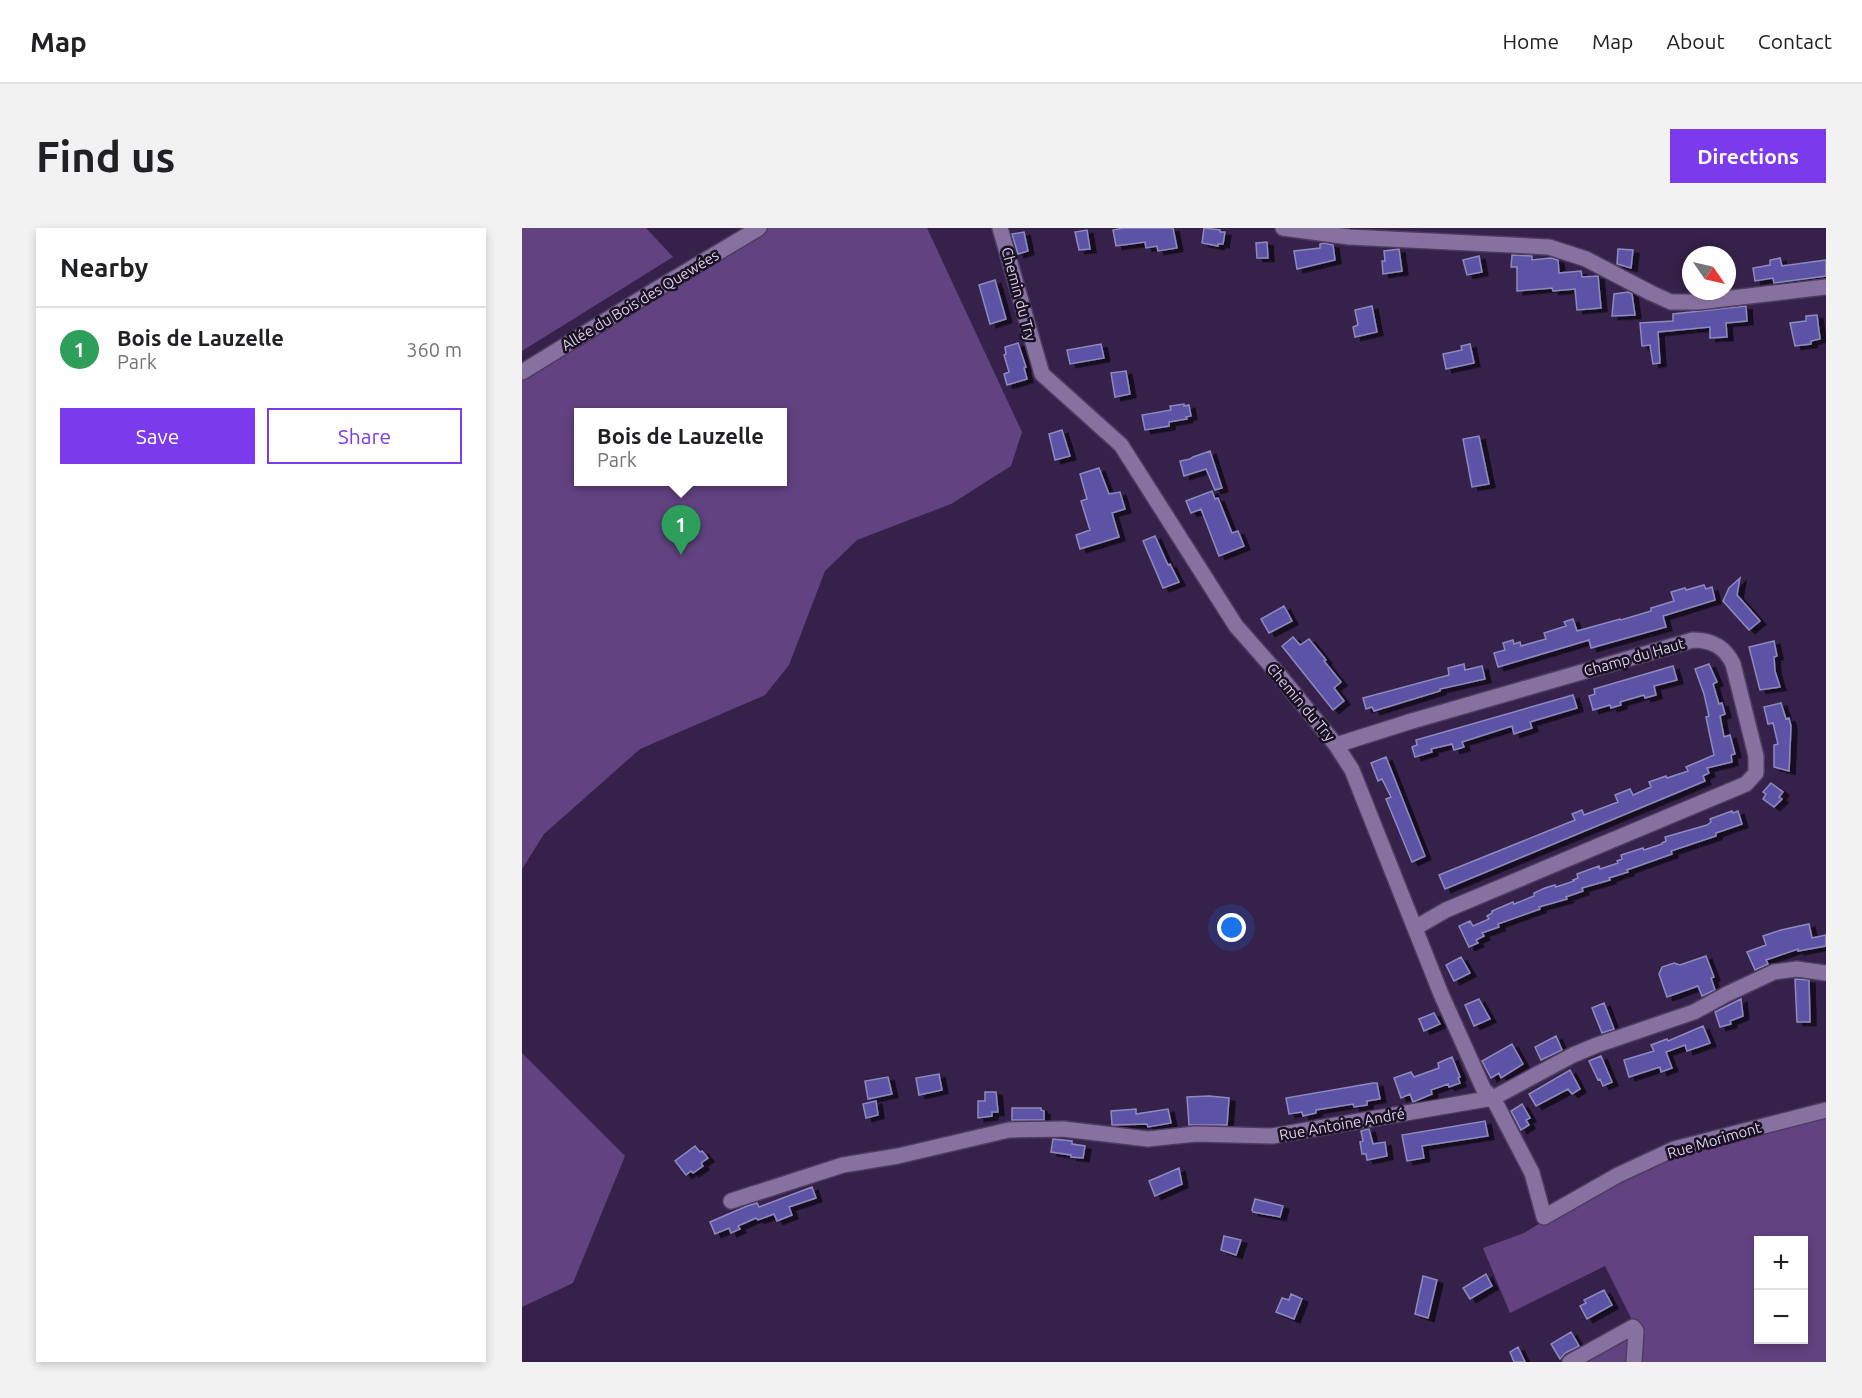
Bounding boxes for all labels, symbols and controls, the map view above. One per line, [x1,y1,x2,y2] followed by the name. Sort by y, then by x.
[30,26,87,57] text: Map
[1502,29,1559,53] text: Home
[1592,29,1633,53] text: Map
[1666,29,1725,53] text: About
[1758,29,1832,53] text: Contact
[1670,129,1826,183] button: Directions
[36,133,175,180] text: Find us
[998,245,1040,343] street label: Chemin du Try
[558,246,722,354] street label: Allée du Bois des Quewées
[1682,246,1736,300] north arrow
[60,253,148,282] text: Nearby
[117,325,284,350] text: Bois de Lauzelle
[74,338,85,361] text: 1
[406,338,462,361] text: 360 m
[117,350,157,373] text: Park
[60,408,255,464] button: Save
[267,408,462,464] button: Share
[574,408,787,486] popup
[597,423,764,448] text: Bois de Lauzelle
[597,448,637,471] text: Park
[662,506,700,555] pin: 1
[1582,634,1686,680] street label: Champ du Haut
[1263,660,1339,744] street label: Chemin du Try
[1217,913,1246,942] your location
[1278,1105,1406,1143] street label: Rue Antoine André
[1665,1118,1763,1162] street label: Rue Morimont
[1754,1236,1808,1344] map controls
[1754,1236,1808,1290] button: +
[1754,1290,1808,1344] button: −

